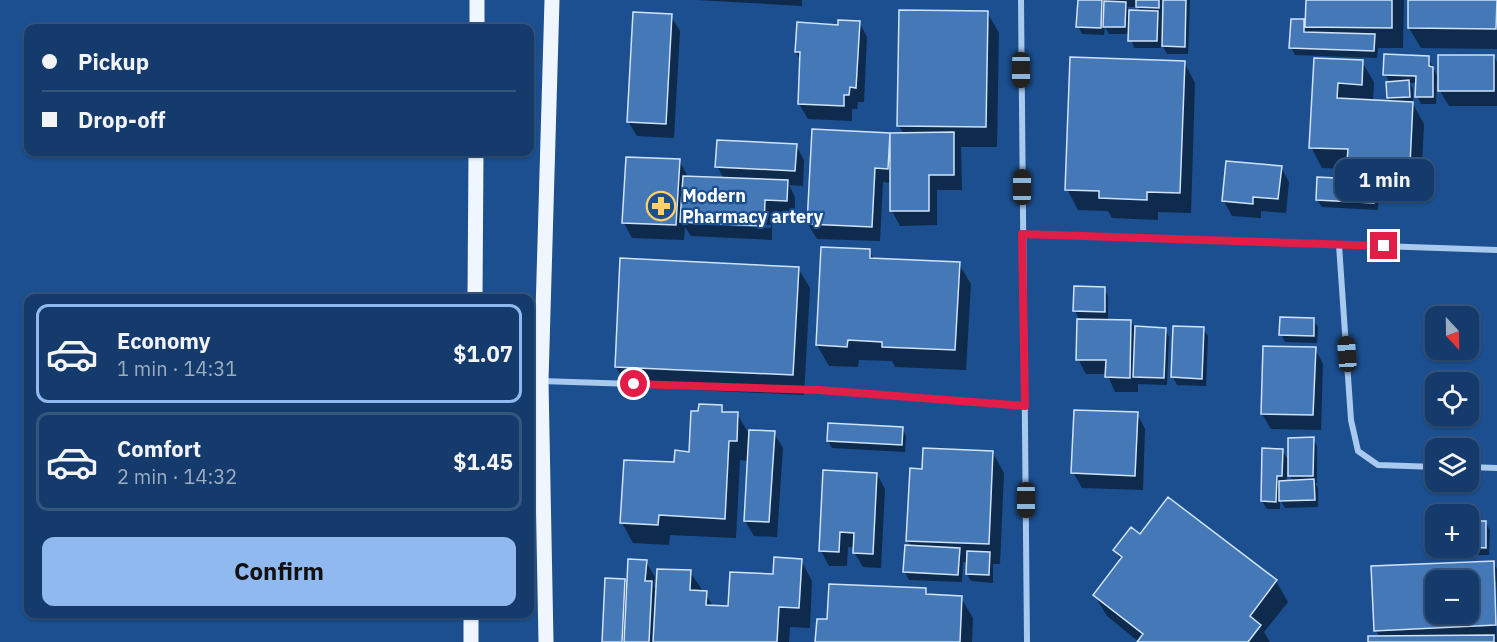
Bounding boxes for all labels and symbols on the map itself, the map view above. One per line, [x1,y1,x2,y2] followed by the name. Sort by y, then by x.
[1012,52,1030,88] car
[1334,159,1434,201] callout: 1 min
[1013,169,1031,205] car
[682,184,823,228] place label: Modern Pharmacy artery
[645,190,677,222] pharmacy icon: Modern Pharmacy artery
[1370,232,1397,259] route end
[1425,306,1479,360] north arrow
[1337,335,1357,373] car
[620,370,647,397] route start
[1017,482,1035,518] car

